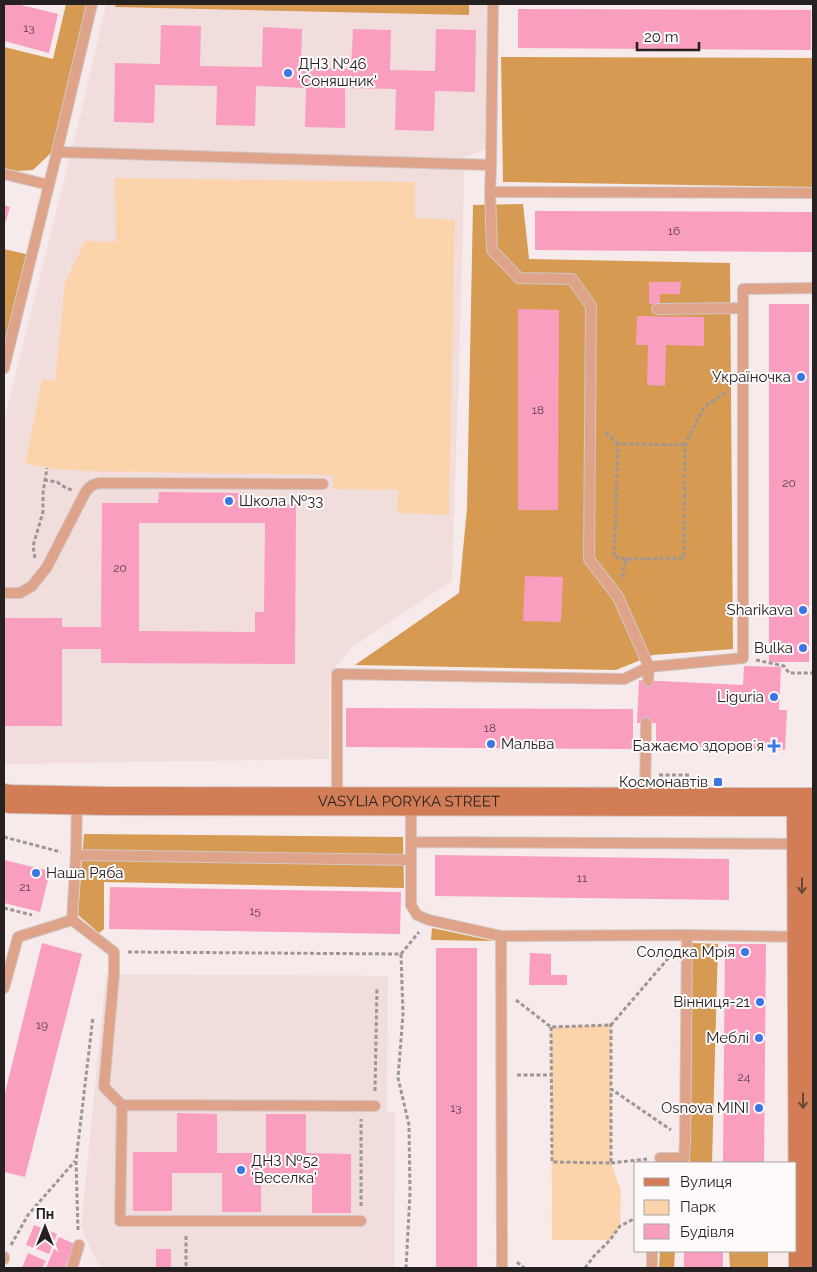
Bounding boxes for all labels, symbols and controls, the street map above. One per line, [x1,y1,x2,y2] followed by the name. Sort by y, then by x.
[637,20,700,52] scale bar
[23,21,35,35] house number: 13
[644,28,679,46] text: 20 m
[298,55,377,90] place label: ДНЗ №46 'Соняшник'
[282,67,294,79] marker: ДНЗ №46 'Соняшник'
[668,224,680,238] house number: 16
[712,368,791,386] place label: Україночка
[795,371,807,383] marker: Україночка
[532,403,544,417] house number: 18
[782,476,796,490] house number: 20
[239,492,323,510] place label: Школа №33
[223,495,235,507] marker: Школа №33
[113,561,127,575] house number: 20
[727,601,793,619] place label: Sharikava
[797,604,809,616] marker: Sharikava
[754,639,793,657] place label: Bulka
[797,642,809,654] marker: Bulka
[717,688,764,706] place label: Liguria
[768,691,780,703] marker: Liguria
[484,721,496,735] house number: 18
[501,735,554,753] place label: Мальва
[633,737,764,755] place label: Бажаємо здоровʼя
[485,738,497,750] marker: Мальва
[768,740,780,752] marker: Бажаємо здоровʼя
[619,773,708,791] place label: Космонавтів
[712,776,724,788] marker: Космонавтів
[318,792,500,811] street label: VASYLIA PORYKA STREET
[46,864,123,882] place label: Наша Ряба
[30,867,42,879] marker: Наша Ряба
[577,871,587,885] house number: 11
[797,878,807,894] one-way arrow
[19,880,31,894] house number: 21
[249,904,261,918] house number: 15
[636,943,735,961] place label: Солодка Мрія
[739,946,751,958] marker: Солодка Мрія
[673,993,751,1011] place label: Вінниця-21
[754,996,766,1008] marker: Вінниця-21
[36,1018,48,1032] house number: 19
[706,1029,749,1047] place label: Меблі
[753,1032,765,1044] marker: Меблі
[738,1070,751,1084] house number: 24
[798,1092,808,1109] one-way arrow
[661,1099,749,1117] place label: Osnova MINI
[450,1101,462,1115] house number: 13
[753,1102,765,1114] marker: Osnova MINI
[251,1152,319,1187] place label: ДНЗ №52 'Веселка'
[634,1162,797,1252] legend
[235,1164,247,1176] marker: ДНЗ №52 'Веселка'
[680,1173,732,1191] text: Вулиця
[680,1198,716,1216] text: Парк
[20,1202,70,1252] north arrow
[36,1206,54,1222] text: Пн
[680,1223,734,1241] text: Будівля

